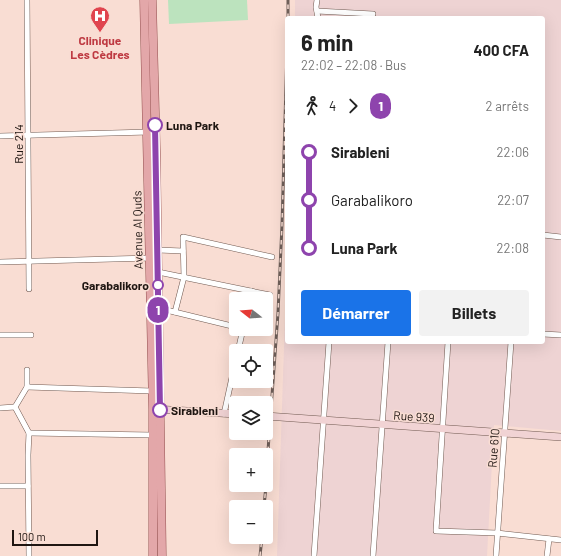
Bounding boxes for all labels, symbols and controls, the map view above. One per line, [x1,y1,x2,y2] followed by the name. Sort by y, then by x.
[89,5,111,33] hospital icon: Clinique Les Cèdres
[301,29,353,55] text: 6 min
[70,33,130,61] place label: Clinique Les Cèdres
[473,41,529,59] text: 400 CFA
[301,57,406,73] text: 22:02 – 22:08 · Bus
[301,95,323,117] icon: walk
[342,95,364,117] icon: forward
[378,97,383,114] text: 1
[329,98,336,114] text: 4
[486,98,529,114] text: 2 arrêts
[147,117,163,133] marker: Luna Park
[166,118,220,132] place label: Luna Park
[11,124,25,164] street label: Rue 214
[331,143,390,161] text: Sirableni
[497,144,529,160] text: 22:06
[129,190,145,269] street label: Avenue Al Quds
[331,191,413,209] text: Garabalikoro
[497,192,529,208] text: 22:07
[331,239,397,257] text: Luna Park
[497,240,529,256] text: 22:08
[82,278,149,292] place label: Garabalikoro
[152,279,164,291] marker: Garabalikoro
[301,290,411,336] button: Démarrer
[419,290,529,336] button: Billets
[229,292,273,336] north arrow
[229,292,273,544] map controls
[145,297,171,323] line badge: 1
[156,301,160,318] text: 1
[229,344,273,388] button: locate
[229,396,273,440] button: layers
[152,402,168,418] marker: Sirableni
[171,403,218,417] place label: Sirableni
[393,408,435,424] street label: Rue 939
[485,428,501,468] street label: Rue 610
[229,448,273,492] button: +
[229,500,273,544] button: −
[12,528,98,547] scale bar
[18,530,46,543] text: 100 m

